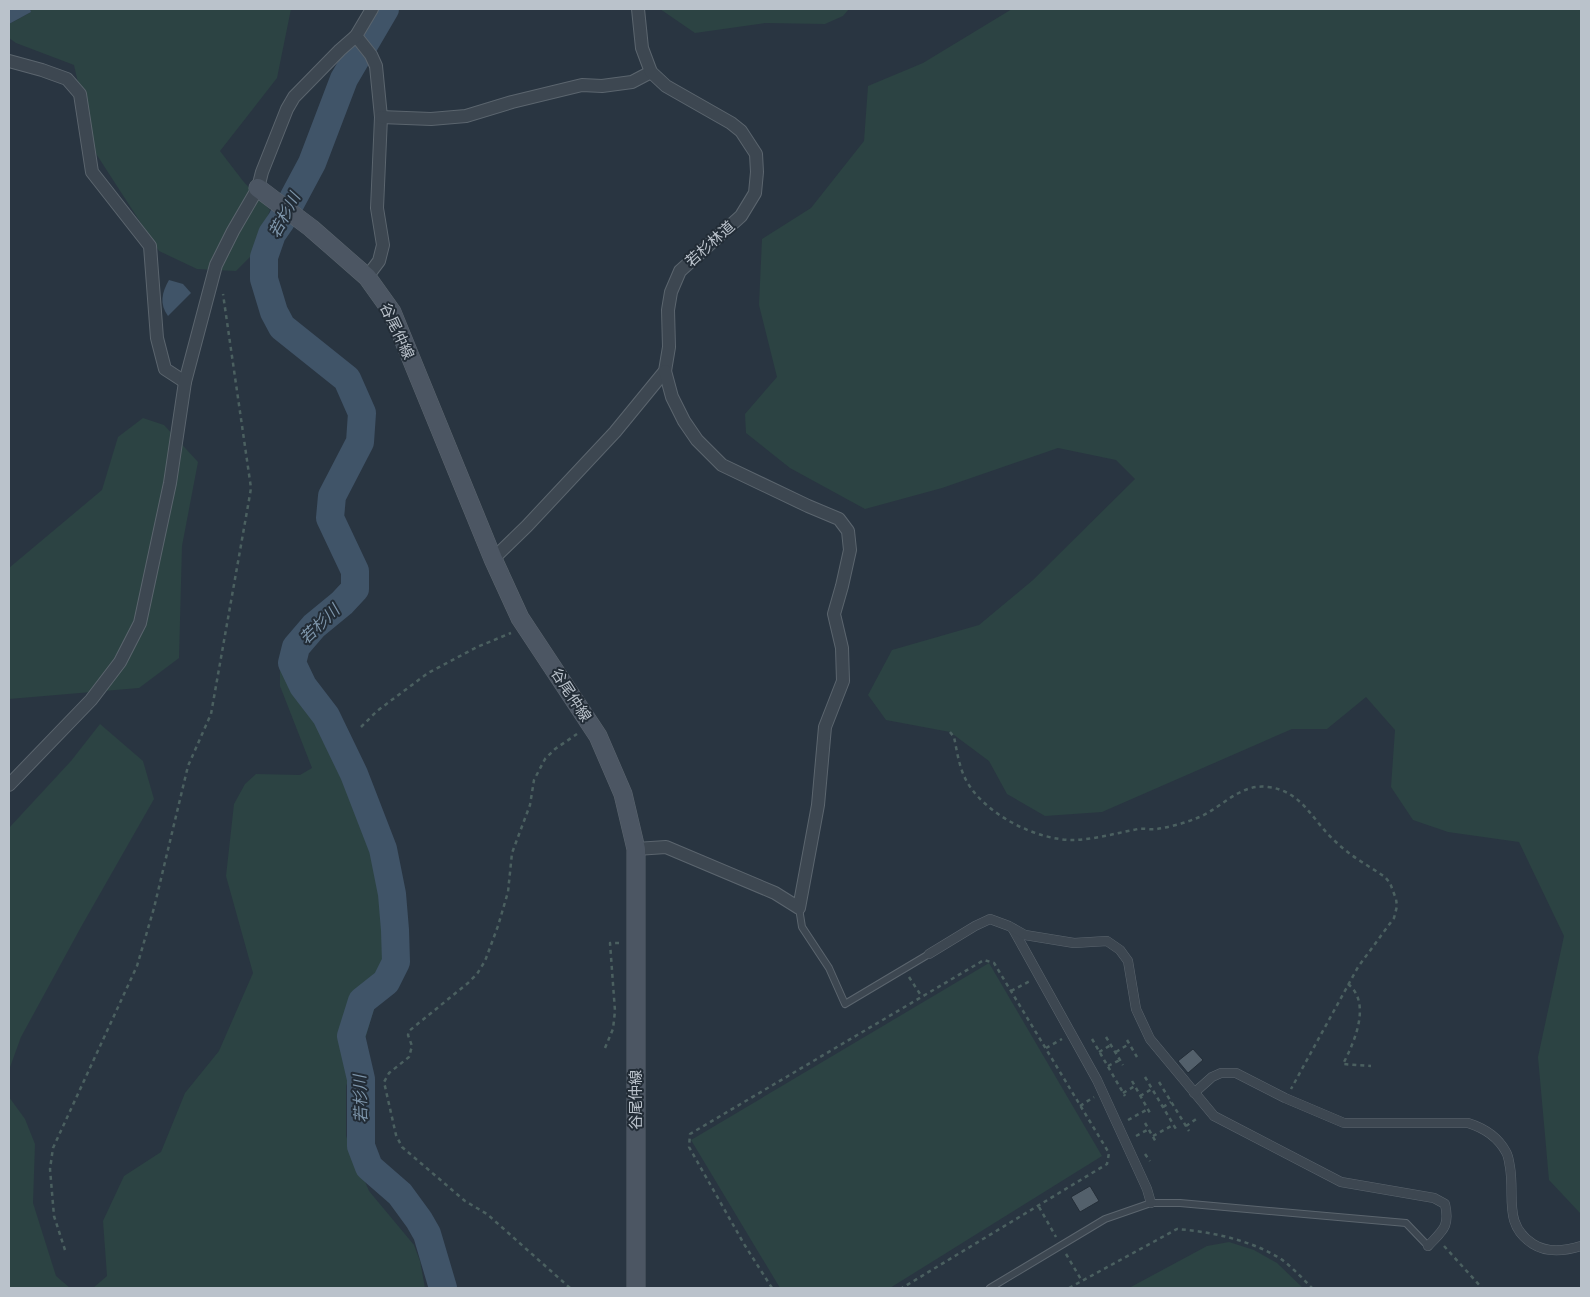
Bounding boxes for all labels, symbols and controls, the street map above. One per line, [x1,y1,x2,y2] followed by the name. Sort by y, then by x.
[264,187,305,241] water label: 若杉川
[681,216,738,271] street label: 若杉林道
[376,300,419,362] street label: 谷尾仲線
[295,599,345,648] water label: 若杉川
[547,664,596,725] street label: 谷尾仲線
[626,1070,645,1130] street label: 谷尾仲線
[349,1073,371,1123] water label: 若杉川

